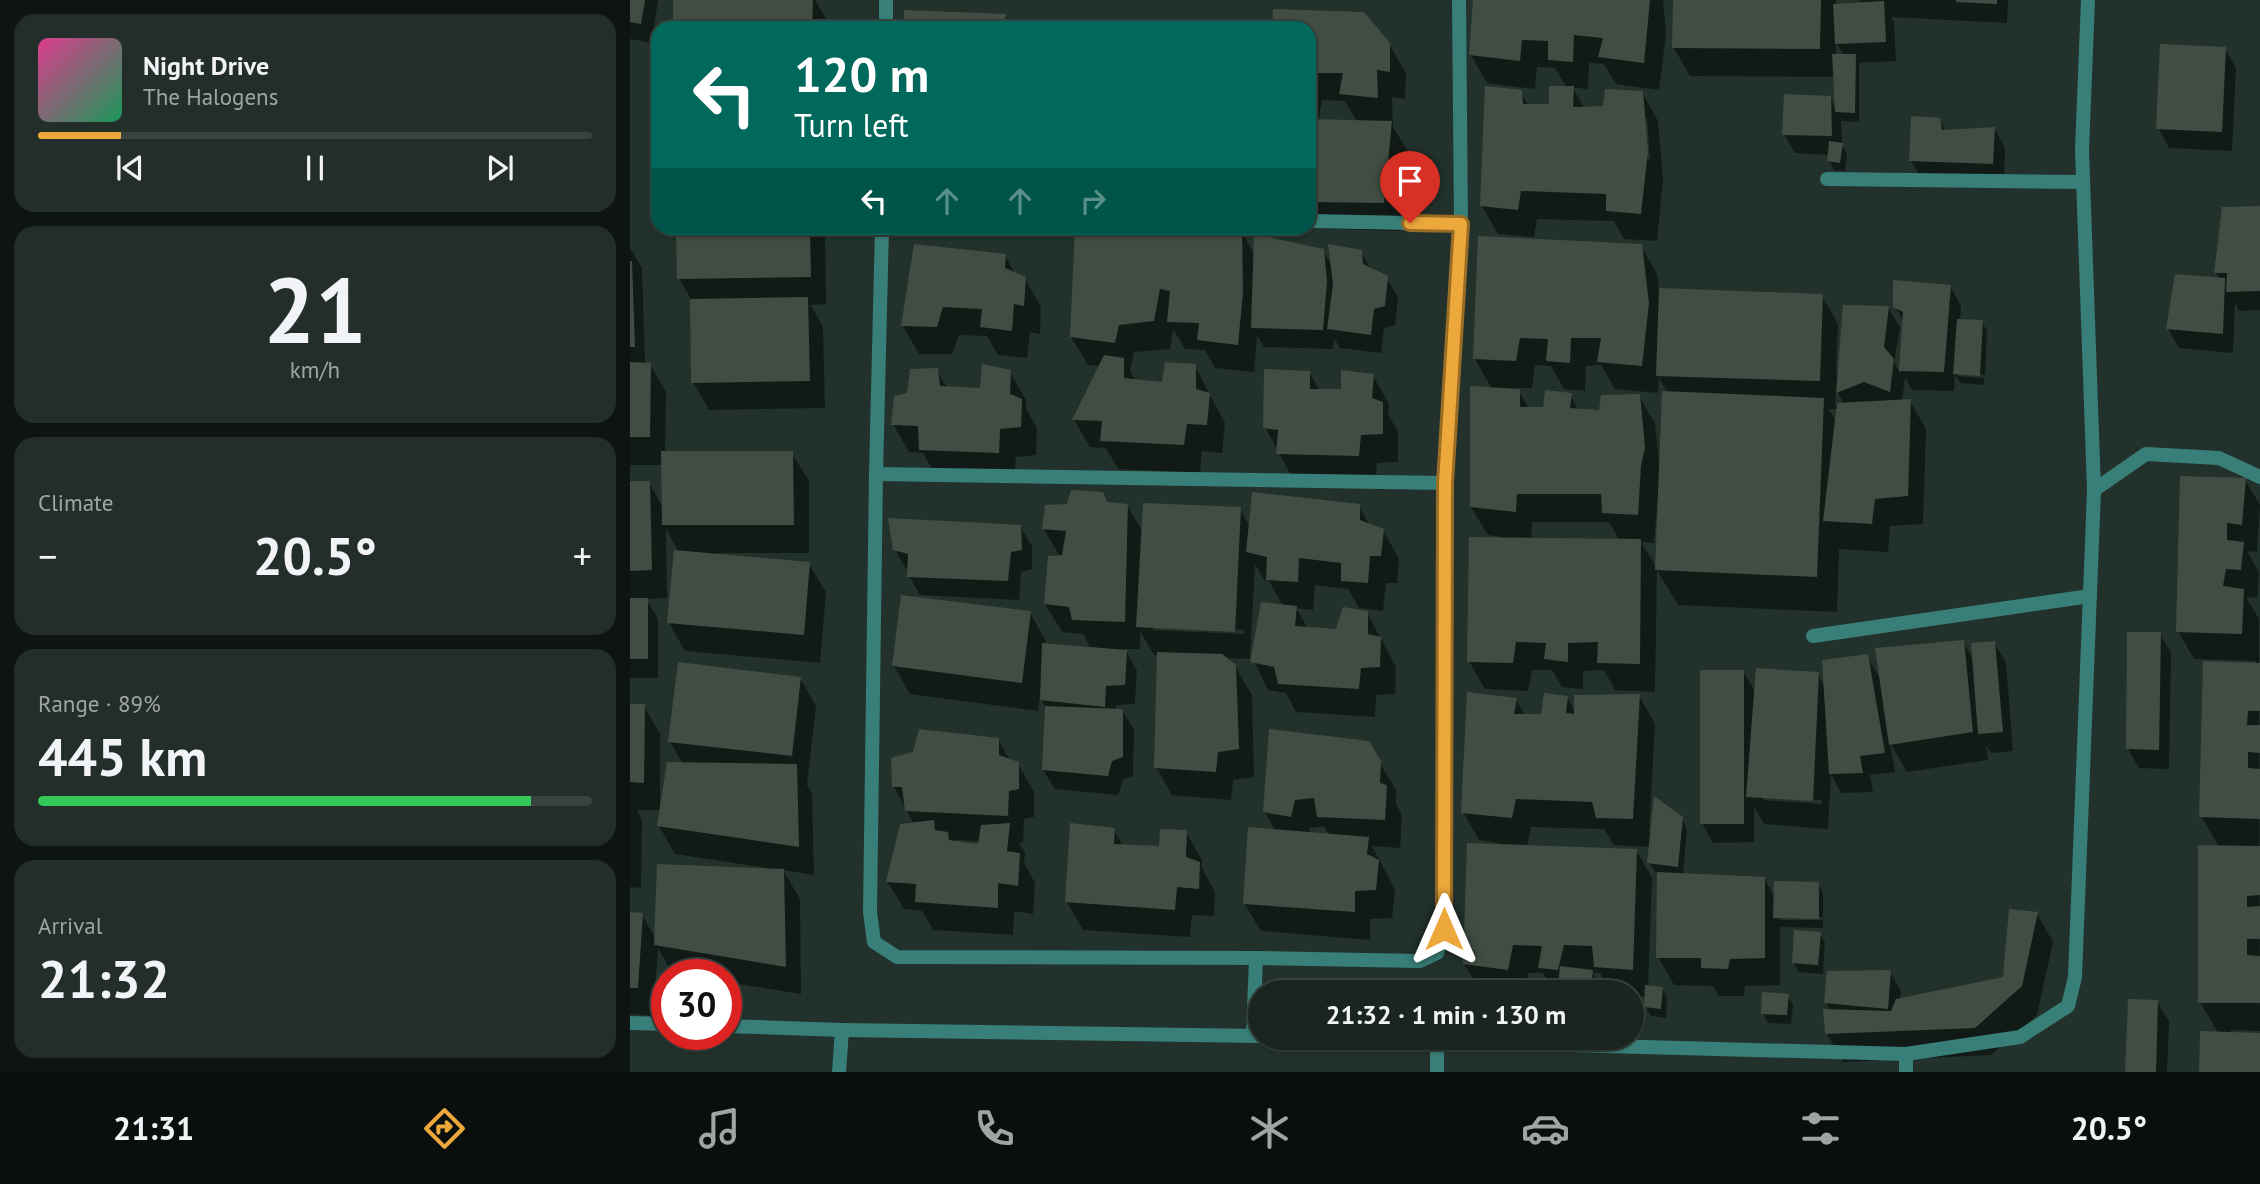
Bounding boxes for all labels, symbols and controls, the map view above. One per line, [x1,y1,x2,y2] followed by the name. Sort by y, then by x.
[794,42,929,106] text: 120 m
[143,49,269,82] text: Night Drive
[679,49,770,140] icon: left
[143,82,278,111] text: The Halogens
[794,104,909,146] text: Turn left
[111,149,149,187] icon: previous
[296,149,334,187] icon: pause
[481,149,519,187] icon: next
[1380,151,1440,223] pin
[1391,162,1429,200] icon: arrive
[855,182,893,220] icon: left
[928,182,966,220] icon: ahead
[1001,182,1039,220] icon: ahead
[1074,182,1112,220] icon: right
[263,250,367,368] text: 21
[290,355,340,384] text: km/h
[38,488,113,517] text: Climate
[253,522,377,589] text: 20.5°
[38,531,57,580] text: −
[573,531,592,580] text: +
[38,689,161,718] text: Range · 89%
[38,723,207,790] text: 445 km
[1407,892,1481,966] position arrow
[38,911,102,940] text: Arrival
[38,945,170,1012] text: 21:32
[651,959,742,1050] speed limit sign: 30
[1326,998,1566,1031] text: 21:32 · 1 min · 130 m
[420,1104,469,1153] icon: directions
[695,1104,744,1153] icon: music
[970,1104,1019,1153] icon: phone
[1245,1104,1294,1153] icon: climate
[1521,1104,1570,1153] icon: car
[1796,1104,1845,1153] icon: filters
[113,1107,194,1149] text: 21:31
[2071,1107,2147,1149] text: 20.5°

